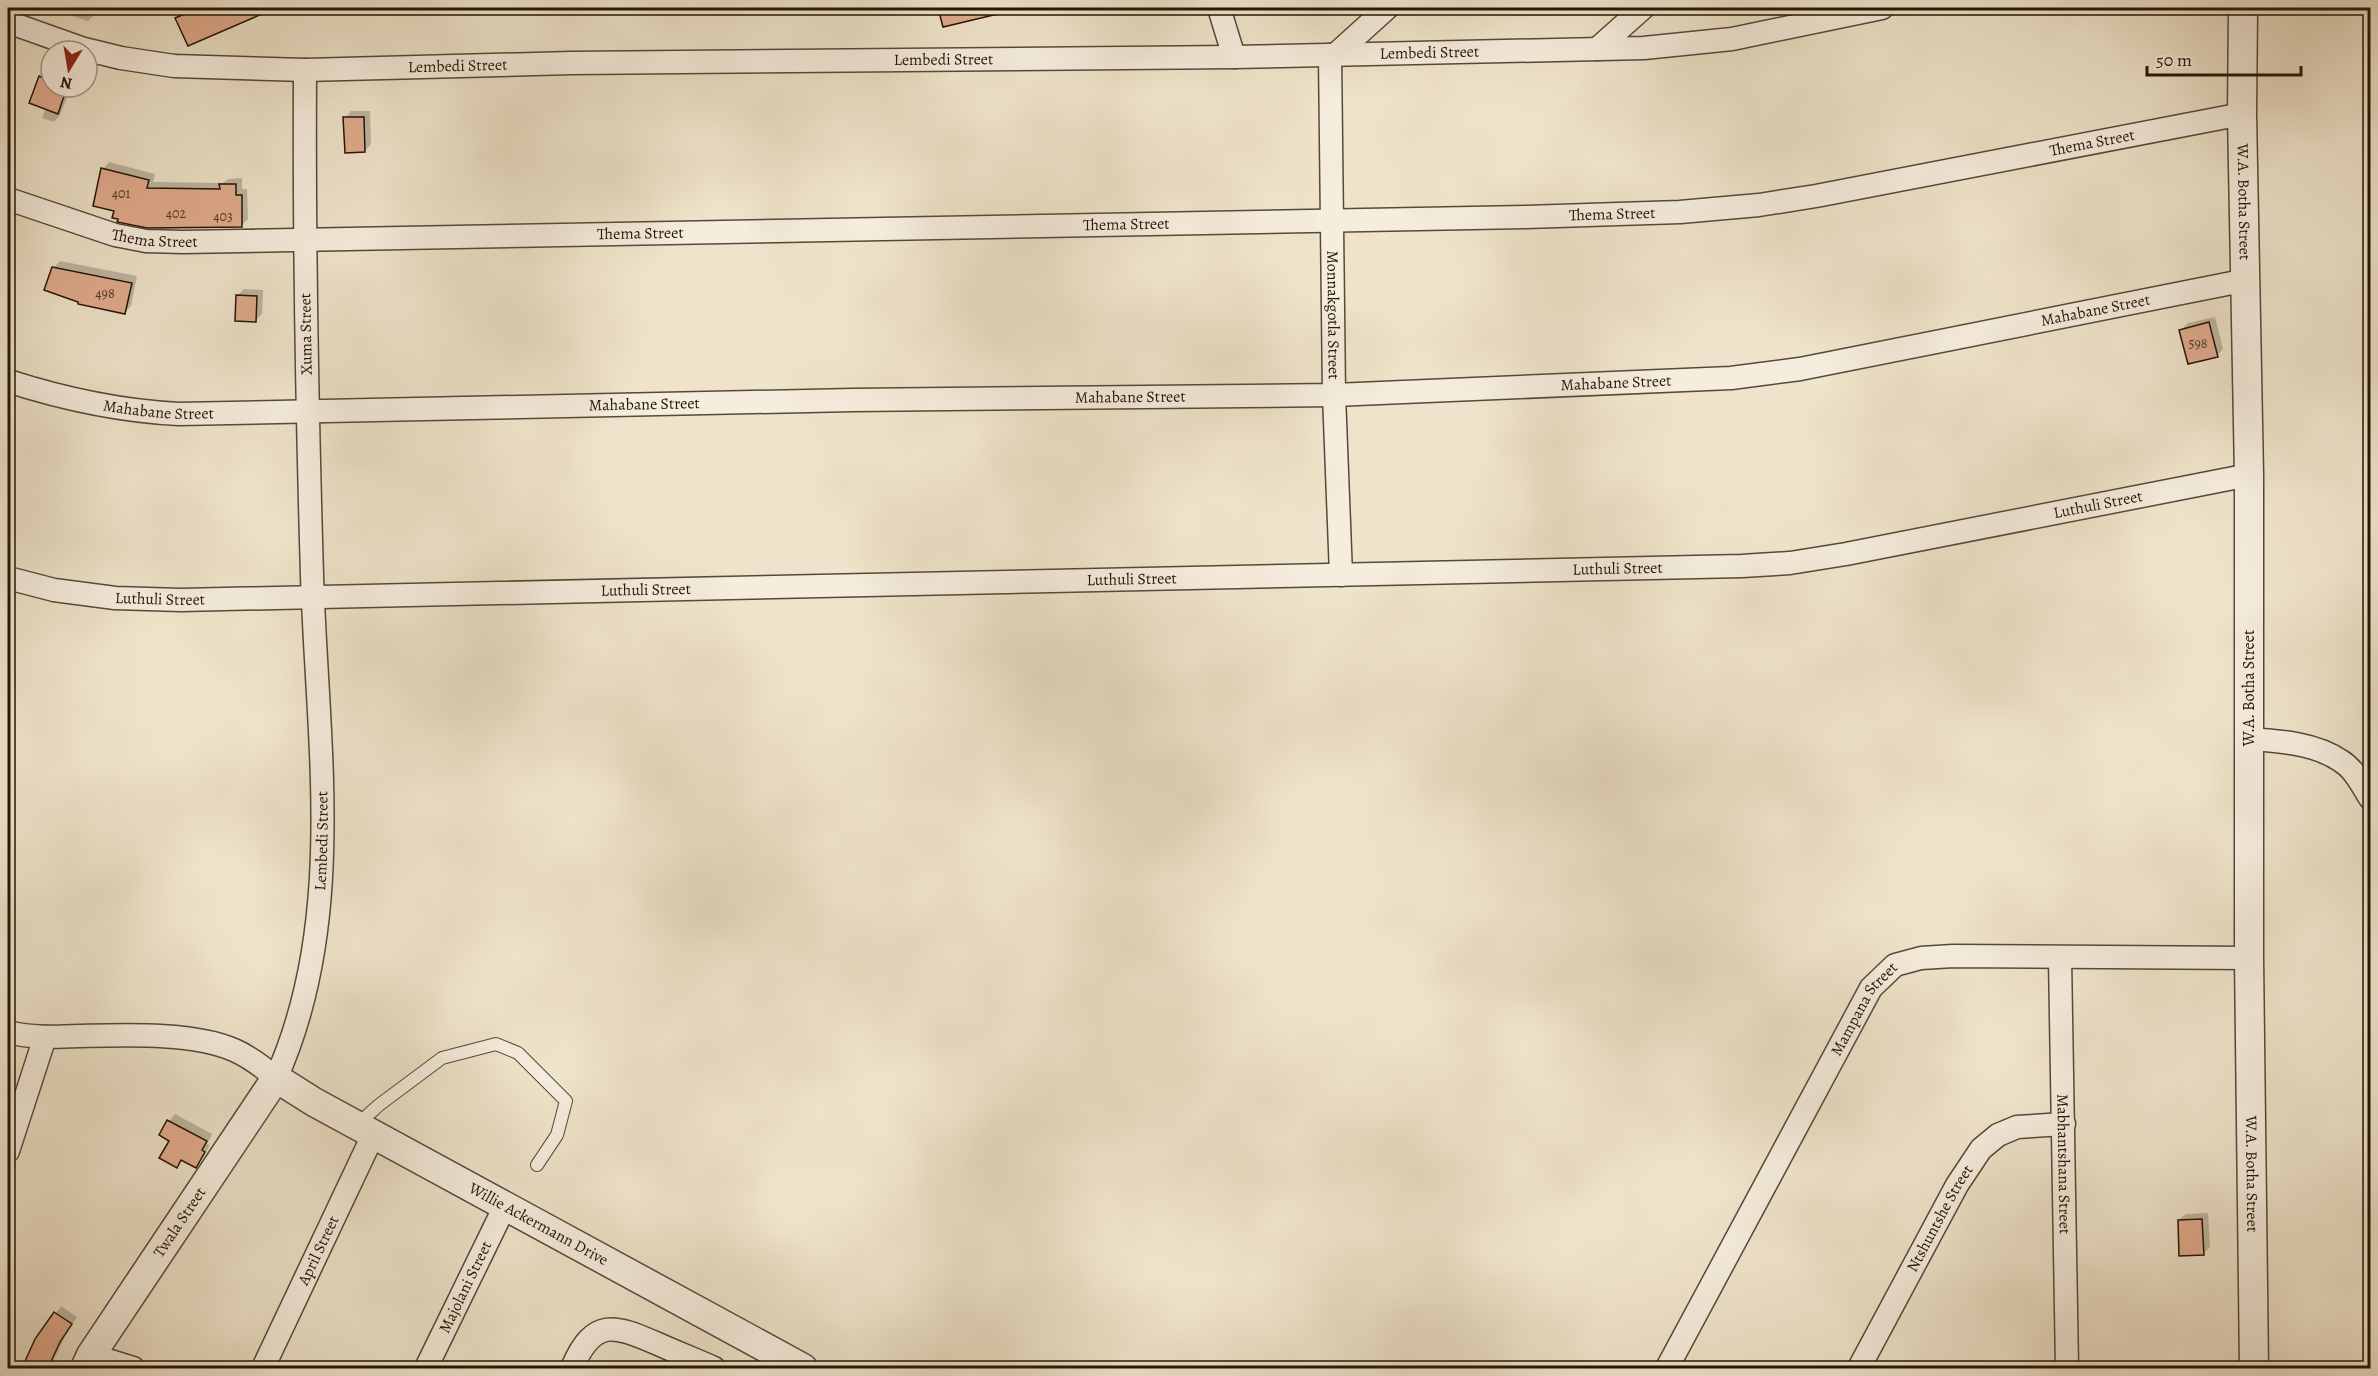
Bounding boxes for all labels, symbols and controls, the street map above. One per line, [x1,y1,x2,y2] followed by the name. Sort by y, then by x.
[39,39,99,99] north arrow
[2147,39,2302,77] scale bar
[1379,41,1479,65] street label: Lembedi Street
[894,48,993,71] street label: Lembedi Street
[2156,48,2192,72] text: 50 m
[408,54,508,78] street label: Lembedi Street
[58,71,74,95] text: N
[2048,124,2137,162] street label: Thema Street
[2232,143,2256,260] street label: W.A. Botha Street
[112,184,131,203] house number: 401
[1569,202,1656,227] street label: Thema Street
[166,204,187,223] house number: 402
[213,207,233,226] house number: 403
[1083,213,1170,236] street label: Thema Street
[597,222,684,245] street label: Thema Street
[110,224,198,253] street label: Thema Street
[1321,250,1345,380] street label: Monnakgotla Street
[95,284,115,303] house number: 498
[2039,289,2152,332] street label: Mahabane Street
[294,293,318,375] street label: Xuma Street
[2188,334,2208,353] house number: 598
[1560,370,1672,396] street label: Mahabane Street
[1075,386,1186,409] street label: Mahabane Street
[589,392,700,416] street label: Mahabane Street
[102,394,214,425] street label: Mahabane Street
[2052,485,2144,524] street label: Luthuli Street
[1572,557,1663,581] street label: Luthuli Street
[1086,567,1177,591] street label: Luthuli Street
[600,578,691,602] street label: Luthuli Street
[114,587,205,611] street label: Luthuli Street
[2238,630,2260,747] street label: W.A. Botha Street
[309,791,334,891] street label: Lembedi Street
[1825,957,1903,1060] street label: Mampana Street
[2051,1094,2076,1234] street label: Mabhantshana Street
[2240,1115,2263,1232] street label: W.A. Botha Street
[1901,1161,1978,1276] street label: Ntshuntshe Street
[464,1177,612,1271] street label: Willie Ackermann Drive
[148,1183,211,1262] street label: Twala Street
[292,1212,344,1290] street label: April Street
[434,1237,497,1337] street label: Majolani Street

